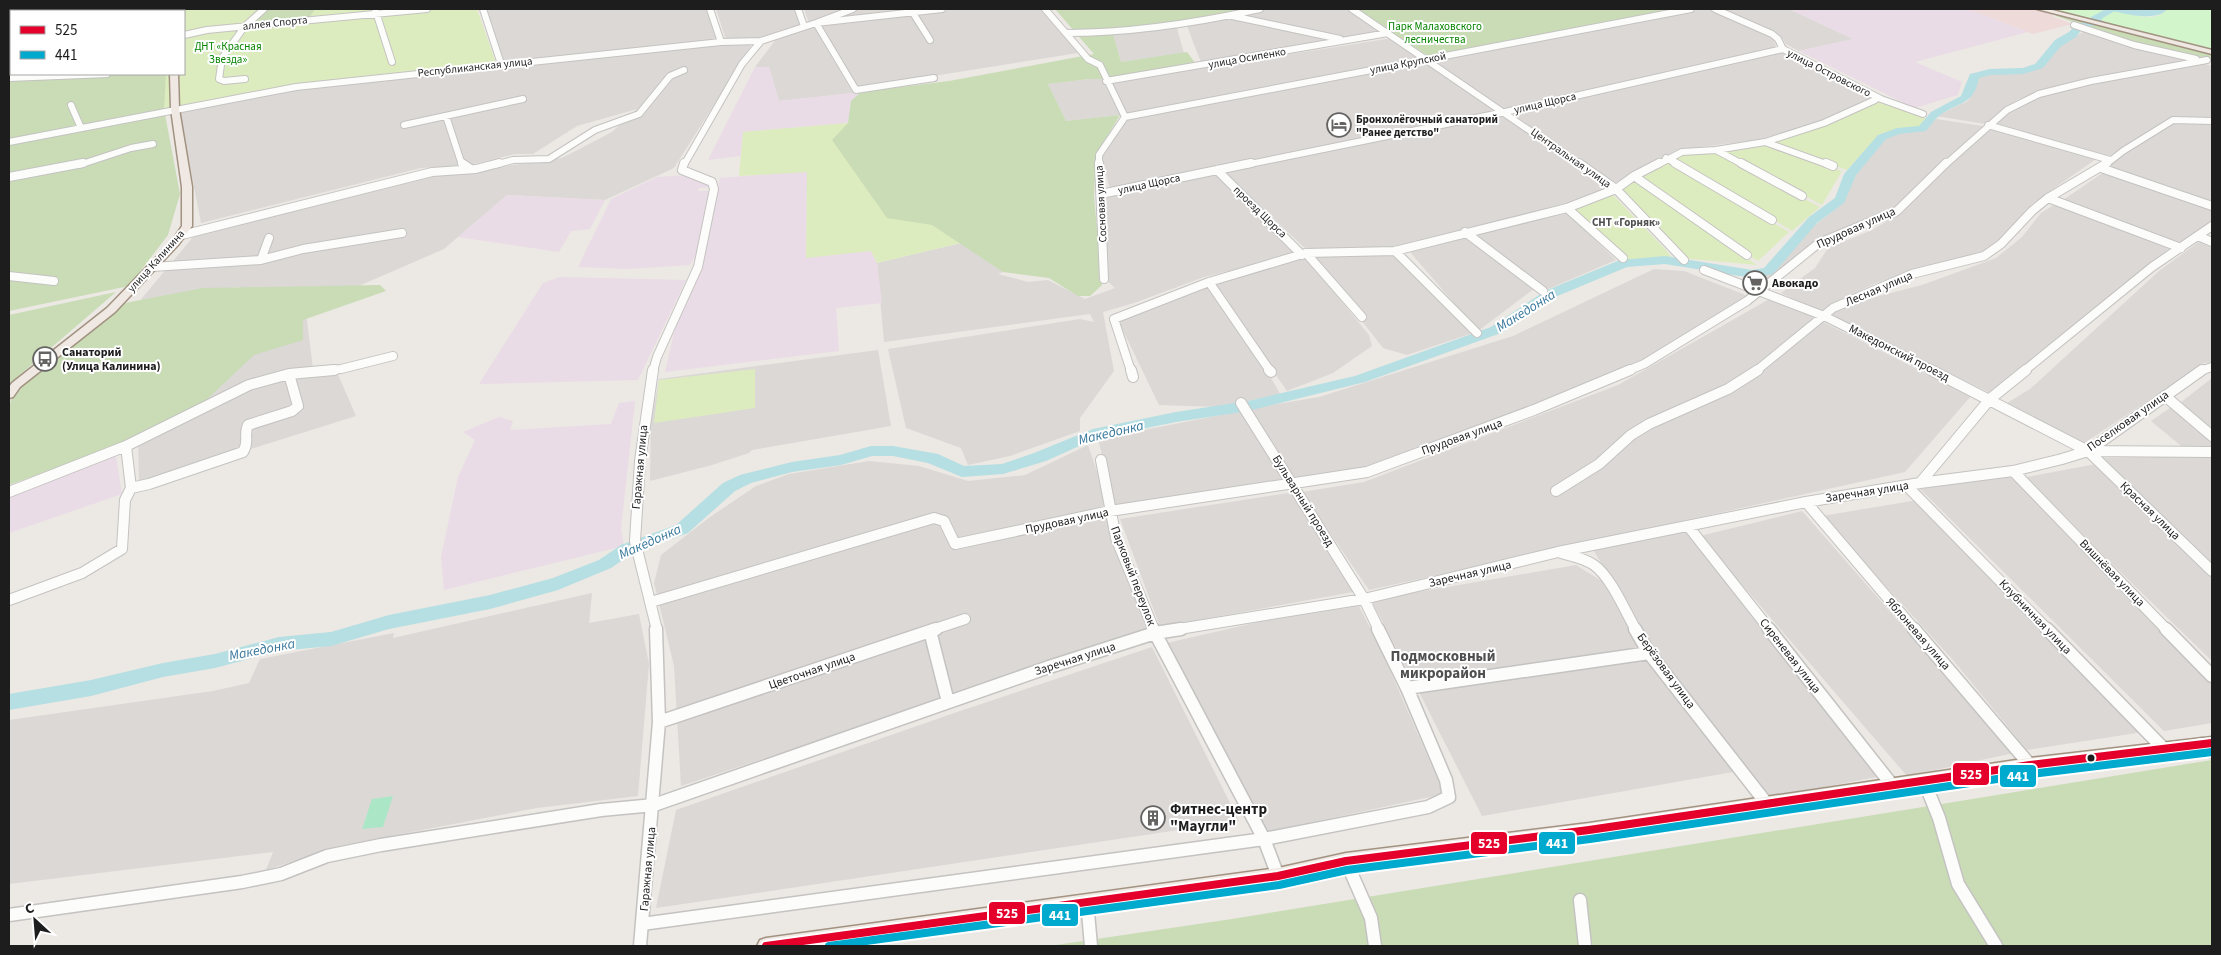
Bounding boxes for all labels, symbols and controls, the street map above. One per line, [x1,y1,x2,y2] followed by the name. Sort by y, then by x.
[10,10,185,75] legend
[242,12,308,34] street label: аллея Спорта
[1388,19,1482,47] park label: Парк Малаховского лесничества
[55,20,77,41] text: 525
[194,39,262,67] park label: ДНТ «Красная Звезда»
[1207,44,1287,72] street label: улица Осипенко
[55,45,77,66] text: 441
[1785,45,1874,101] street label: улица Островского
[1369,48,1447,78] street label: улица Крупской
[417,54,533,80] street label: Республиканская улица
[1512,89,1578,117] street label: улица Щорса
[1326,112,1352,138] hotel icon: Бронхолёгочный санаторий "Ранее детство"
[1356,112,1498,140] place label: Бронхолёгочный санаторий "Ранее детство"
[1528,125,1614,191] street label: Центральная улица
[1091,165,1111,243] street label: Сосновая улица
[1116,170,1182,198] street label: улица Щорса
[1230,183,1290,241] street label: проезд Щорса
[1814,203,1898,253] street label: Прудовая улица
[1592,215,1660,230] district label: СНТ «Горняк»
[124,227,188,295] street label: улица Калинина
[1843,267,1915,311] street label: Лесная улица
[1742,270,1768,296] supermarket icon: Авокадо
[1771,275,1819,292] place label: Авокадо
[1492,285,1560,337] water label: Македонка
[1846,320,1953,386] street label: Македонский проезд
[62,344,161,375] place label: Санаторий (Улица Калинина)
[32,346,58,372] bus stop icon: Санаторий (Улица Калинина)
[2084,386,2172,456] street label: Поселковая улица
[1419,414,1505,460] street label: Прудовая улица
[1076,416,1146,450] water label: Македонка
[628,424,652,510] street label: Гаражная улица
[1268,452,1338,551] street label: Бульварный проезд
[1824,477,1910,507] street label: Заречная улица
[2116,478,2184,544] street label: Красная улица
[1024,504,1110,538] street label: Прудовая улица
[615,519,685,565] water label: Македонка
[1106,524,1160,628] street label: Парковый переулок
[2075,536,2149,610] street label: Вишнёвая улица
[1427,556,1513,592] street label: Заречная улица
[1995,576,2075,658] street label: Клубничная улица
[1882,594,1954,674] street label: Яблоневая улица
[1755,615,1825,697] street label: Сиреневая улица
[1633,630,1699,712] street label: Берёзовая улица
[227,634,297,666] water label: Македонка
[1032,638,1118,680] street label: Заречная улица
[1391,646,1495,684] district label: Подмосковный микрорайон
[766,648,858,694] street label: Цветочная улица
[2086,753,2096,763] unlabelled marker
[1952,762,1990,786] line badge: 525
[1999,764,2037,788] line badge: 441
[1960,765,1982,785] text: 525
[2007,767,2029,787] text: 441
[1170,799,1267,837] place label: Фитнес-центр "Маугли"
[1140,805,1166,831] building icon: Фитнес-центр "Маугли"
[636,826,660,912] street label: Гаражная улица
[1470,831,1508,855] line badge: 525
[1538,831,1576,855] line badge: 441
[1478,834,1500,854] text: 525
[1546,834,1568,854] text: 441
[10,895,60,945] north arrow
[22,898,38,920] text: С
[988,901,1026,925] line badge: 525
[1041,903,1079,927] line badge: 441
[996,904,1018,924] text: 525
[1049,906,1071,926] text: 441

